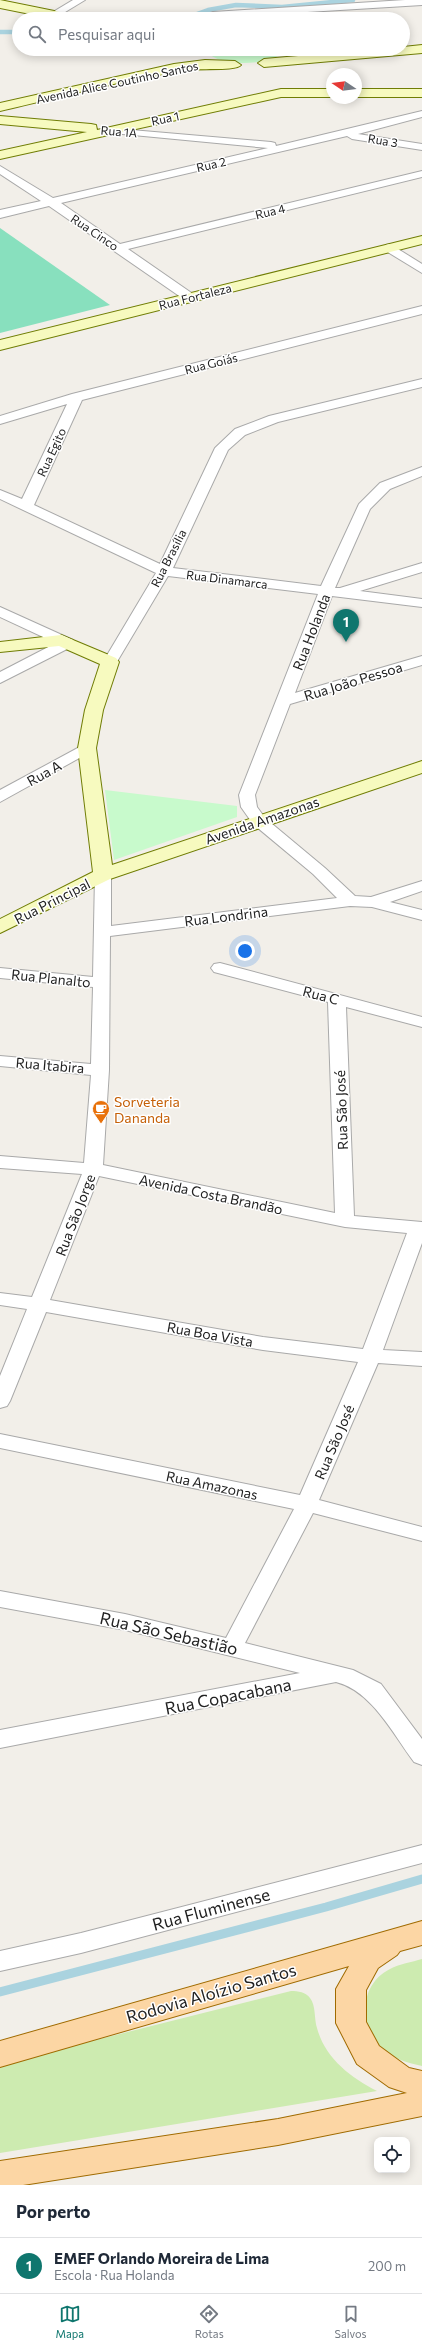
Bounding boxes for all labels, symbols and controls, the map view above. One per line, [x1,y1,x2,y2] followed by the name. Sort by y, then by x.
[12,12,410,56] search box
[26,23,48,45] icon: search
[58,25,155,43] text: Pesquisar aqui
[35,58,199,106] street label: Avenida Alice Coutinho Santos
[326,68,362,104] north arrow
[150,108,180,128] street label: Rua 1
[100,122,138,140] street label: Rua 1A
[367,131,399,149] street label: Rua 3
[195,154,227,174] street label: Rua 2
[254,201,286,221] street label: Rua 4
[68,211,122,253] street label: Rua Cinco
[157,280,233,312] street label: Rua Fortaleza
[183,350,239,376] street label: Rua Goiás
[34,425,68,479] street label: Rua Egito
[147,527,189,589] street label: Rua Brasília
[186,567,268,591] street label: Rua Dinamarca
[289,591,333,673] street label: Rua Holanda
[333,609,359,642] pin: 1
[302,658,404,704] street label: Rua João Pessoa
[24,756,64,789] street label: Rua A
[203,793,321,847] street label: Avenida Amazonas
[11,875,93,927] street label: Rua Principal
[183,902,269,930] street label: Rua Londrina
[235,941,255,961] your location
[10,965,92,991] street label: Rua Planalto
[301,982,341,1008] street label: Rua C
[15,1054,85,1076] street label: Rua Itabira
[331,1070,351,1150] street label: Rua São José
[114,1093,180,1126] place label: Sorveteria Dananda
[91,1099,111,1124] cafe icon: Sorveteria Dananda
[138,1170,284,1218] street label: Avenida Costa Brandão
[52,1172,98,1258] street label: Rua São Jorge
[166,1318,254,1350] street label: Rua Boa Vista
[311,1402,357,1482] street label: Rua São José
[165,1467,259,1503] street label: Rua Amazonas
[98,1607,240,1659] street label: Rua São Sebastião
[163,1673,293,1719] street label: Rua Copacabana
[150,1883,272,1935] street label: Rua Fluminense
[124,1959,298,2027] street label: Rodovia Aloízio Santos
[374,2137,410,2173] map controls
[374,2137,410,2173] button: locate
[16,2201,91,2222] text: Por perto
[54,2249,269,2267] text: EMEF Orlando Moreira de Lima
[26,2258,32,2274] text: 1
[368,2258,406,2274] text: 200 m
[54,2267,175,2283] text: Escola · Rua Holanda
[55,2303,84,2340] tab: Mapa
[195,2303,224,2340] tab: Rotas
[335,2303,367,2340] tab: Salvos

